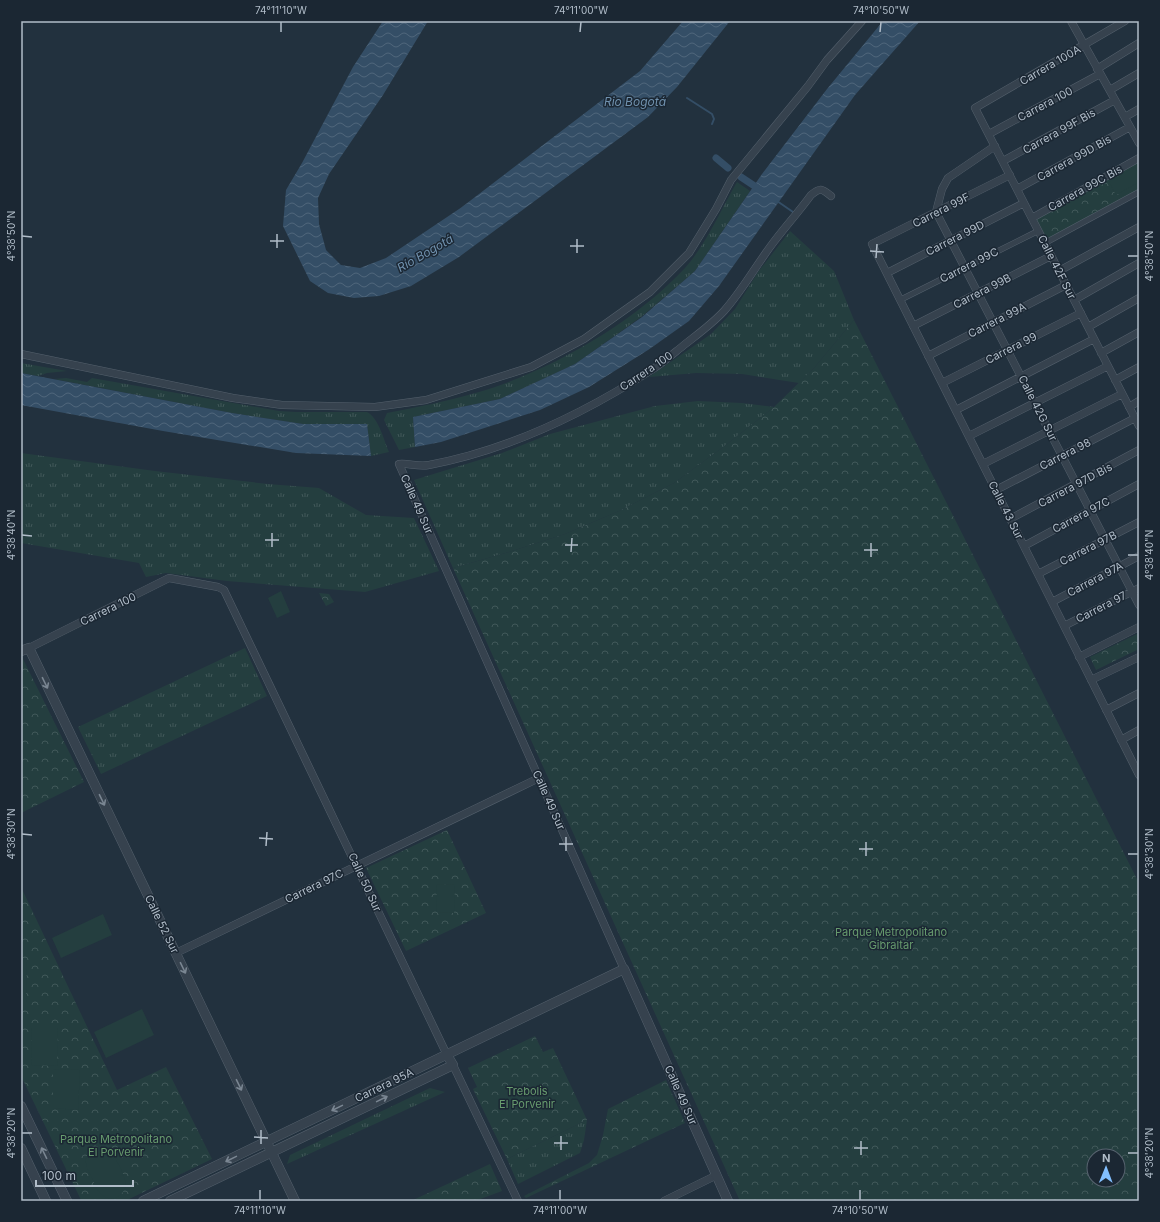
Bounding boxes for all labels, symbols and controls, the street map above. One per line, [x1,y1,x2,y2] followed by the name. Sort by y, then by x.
[255,4,307,16] text: 74°11'10"W
[554,4,608,16] text: 74°11'00"W
[853,4,909,16] text: 74°10'50"W
[1017,42,1083,88] street label: Carrera 100A
[1015,84,1075,124] street label: Carrera 100
[604,94,666,109] water label: Rio Bogotá
[1020,105,1098,157] street label: Carrera 99F Bis
[1034,132,1114,184] street label: Carrera 99D Bis
[1045,162,1125,214] street label: Carrera 99C Bis
[910,190,972,230] street label: Carrera 99F
[5,211,17,261] text: 4°38'50"N
[923,217,987,259] street label: Carrera 99D
[394,231,456,275] water label: Río Bogotá
[1143,231,1155,281] text: 4°38'50"N
[1035,233,1079,301] street label: Calle 42F Sur
[937,244,1001,286] street label: Carrera 99C
[951,270,1013,312] street label: Carrera 99B
[966,299,1029,341] street label: Carrera 99A
[983,329,1039,367] street label: Carrera 99
[617,348,675,394] street label: Carrera 100
[1015,373,1061,443] street label: Calle 42G Sur
[1037,435,1093,473] street label: Carrera 98
[1036,460,1115,510] street label: Carrera 97D Bis
[398,472,436,536] street label: Calle 49 Sur
[985,478,1027,542] street label: Calle 43 Sur
[1050,494,1112,536] street label: Carrera 97C
[5,510,17,560] text: 4°38'40"N
[1057,528,1119,568] street label: Carrera 97B
[1143,530,1155,580] text: 4°38'40"N
[1065,558,1126,600] street label: Carrera 97A
[1073,588,1129,626] street label: Carrera 97
[78,589,138,629] street label: Carrera 100
[42,677,50,689] one-way arrow
[530,768,568,832] street label: Calle 49 Sur
[99,794,106,806] one-way arrow
[5,809,17,859] text: 4°38'30"N
[1143,829,1155,879] text: 4°38'30"N
[345,850,385,914] street label: Calle 50 Sur
[283,866,345,906] street label: Carrera 97C
[142,893,182,955] street label: Calle 52 Sur
[835,925,947,952] park label: Parque Metropolitano Gibraltar
[180,961,187,973] one-way arrow
[662,1063,700,1127] street label: Calle 49 Sur
[352,1065,416,1105] street label: Carrera 95A
[236,1078,243,1090] one-way arrow
[499,1084,555,1111] park label: Trebolis El Porvenir
[376,1095,388,1102] one-way arrow
[331,1105,343,1112] one-way arrow
[5,1108,17,1158] text: 4°38'20"N
[1143,1128,1155,1178] text: 4°38'20"N
[60,1132,172,1159] park label: Parque Metropolitano El Porvenir
[40,1148,47,1160] one-way arrow
[1086,1148,1126,1188] north arrow
[1102,1151,1110,1165] text: N
[225,1156,237,1163] one-way arrow
[36,1162,133,1188] scale bar
[42,1168,76,1183] text: 100 m
[234,1204,286,1216] text: 74°11'10"W
[533,1204,587,1216] text: 74°11'00"W
[832,1204,888,1216] text: 74°10'50"W

